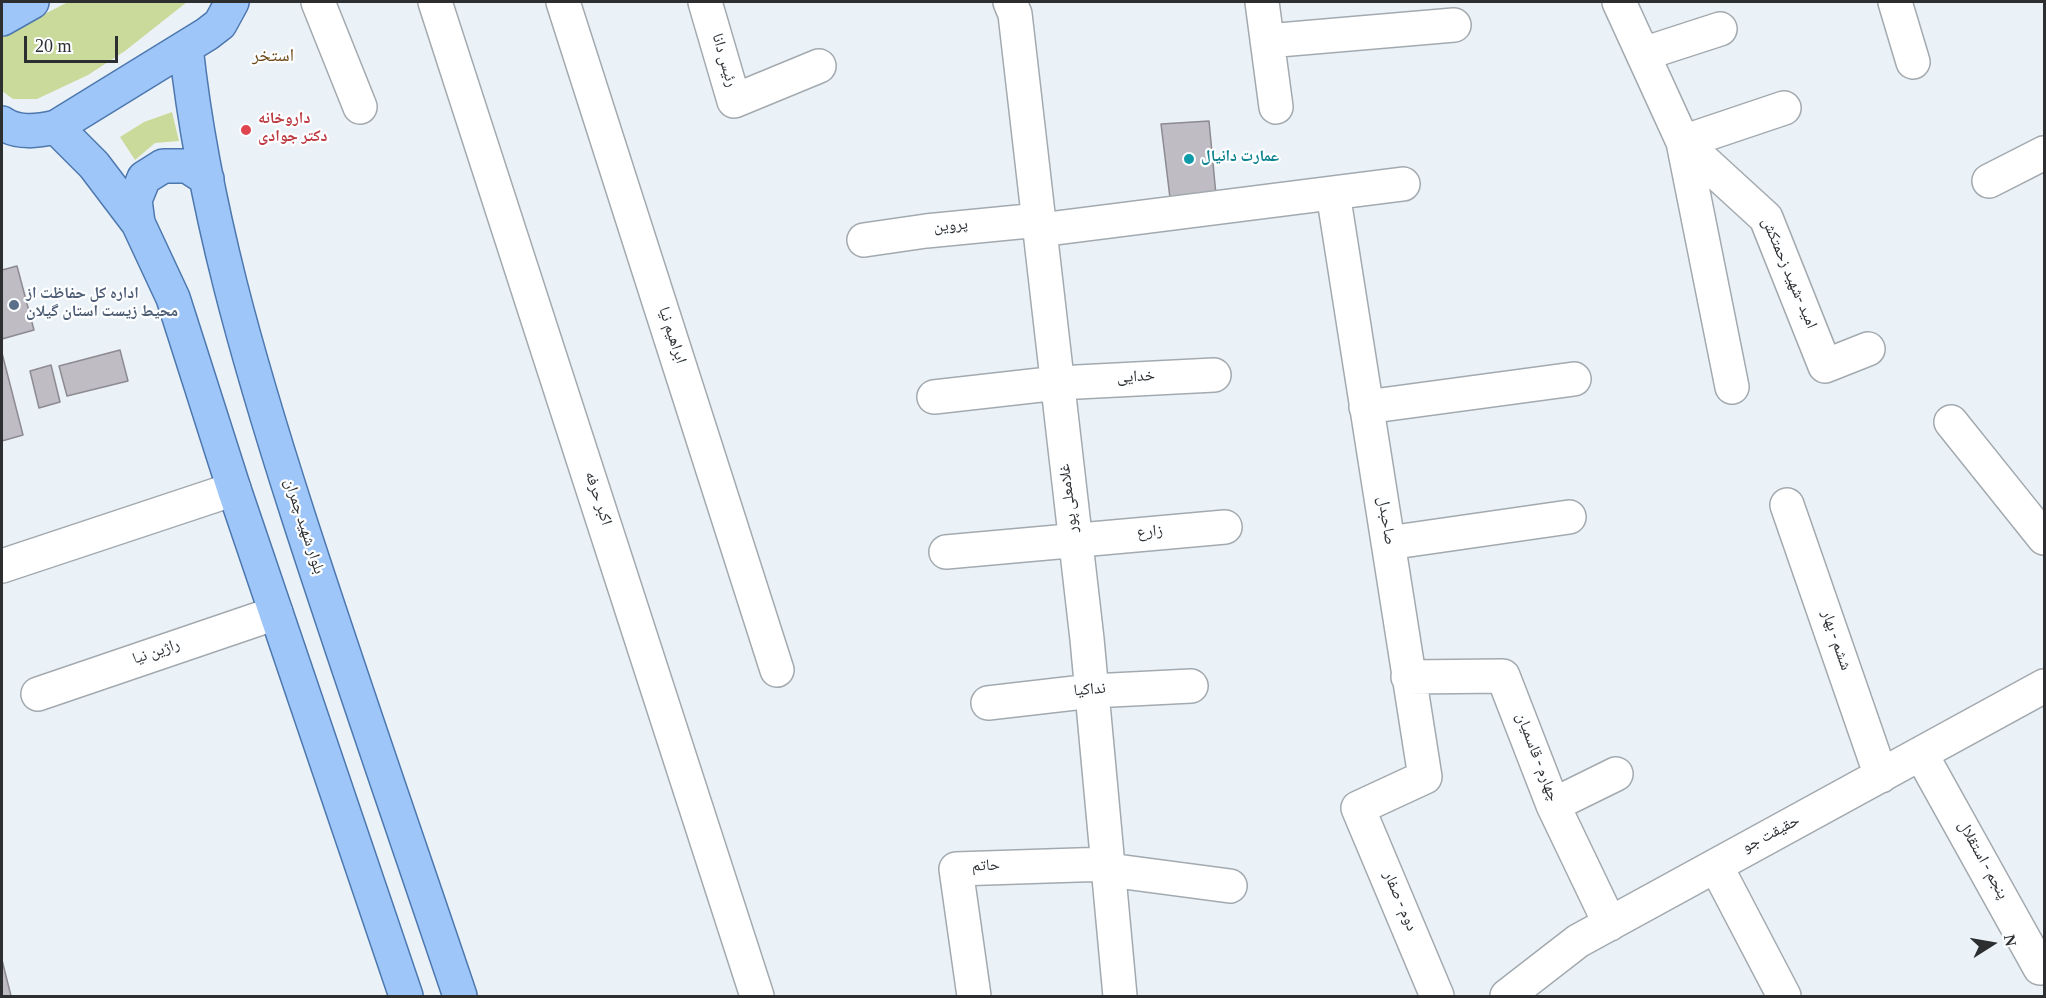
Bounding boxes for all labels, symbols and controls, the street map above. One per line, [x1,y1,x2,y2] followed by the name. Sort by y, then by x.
[27,24,122,62] scale bar
[705,32,739,90] street label: رئیس دانا
[35,36,72,56] text: 20 m
[252,48,294,70] district label: استخر
[258,111,328,149] place label: داروخانه دکتر جوادی
[239,123,253,137] marker: داروخانه دکتر جوادی
[1201,149,1279,169] place label: عمارت دانیال
[1182,152,1196,166] marker: عمارت دانیال
[1755,216,1819,332] street label: امید -شهید زحمتکش
[933,217,969,239] street label: پروین
[26,286,178,324] place label: اداره کل حفاظت از محیط زیست استان گیلان
[7,298,21,312] marker: اداره کل حفاظت از محیط زیست استان گیلان
[652,305,688,367] street label: ابراهیم نیا
[1116,368,1156,390] street label: خدایی
[1057,462,1085,534] street label: غلامعلی پور
[578,470,614,528] street label: اکبر حرفه
[278,477,326,577] street label: بلوار شهید چمران
[1371,496,1397,546] street label: صاحبدل
[1136,523,1164,545] street label: زارع
[1815,608,1853,674] street label: ششم - بهار
[131,637,183,671] street label: راژین نیا
[1073,681,1107,703] street label: نداکیا
[1509,711,1561,805] street label: چهارم - قاسمیان
[1740,813,1804,859] street label: حقیقت جو
[1952,818,2010,904] street label: پنجم - استقلال
[972,858,1000,878] street label: حاتم
[1377,869,1419,935] street label: دوم - صفار
[1962,914,2022,974] north arrow
[2001,933,2020,948] text: N

